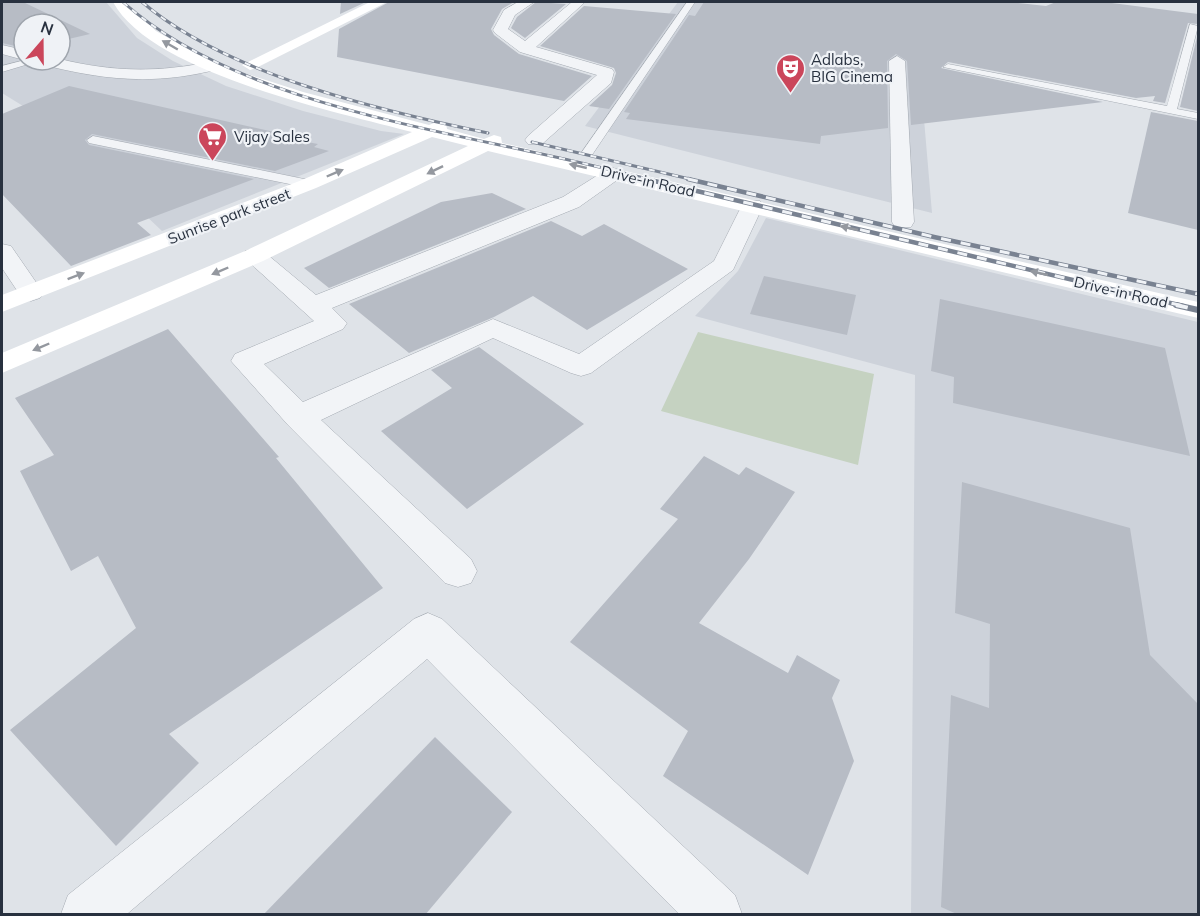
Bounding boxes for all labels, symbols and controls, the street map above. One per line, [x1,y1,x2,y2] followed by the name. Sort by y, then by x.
[12,12,72,72] north arrow
[38,16,56,39] text: N
[161,40,178,50] one-way arrow
[811,50,893,86] place label: Adlabs, BIG Cinema
[774,52,806,94] theatre icon: Adlabs, BIG Cinema
[197,120,229,162] supermarket icon: Vijay Sales
[234,127,310,146] place label: Vijay Sales
[568,160,587,170] one-way arrow
[599,161,697,201] street label: Drive-in Road
[426,165,443,174] one-way arrow
[326,168,344,177] one-way arrow
[165,184,293,248] street label: Sunrise park street
[840,223,859,233] one-way arrow
[212,266,229,275] one-way arrow
[1030,268,1049,277] one-way arrow
[67,271,85,281] one-way arrow
[1072,272,1170,312] street label: Drive-in Road
[32,343,50,352] one-way arrow

